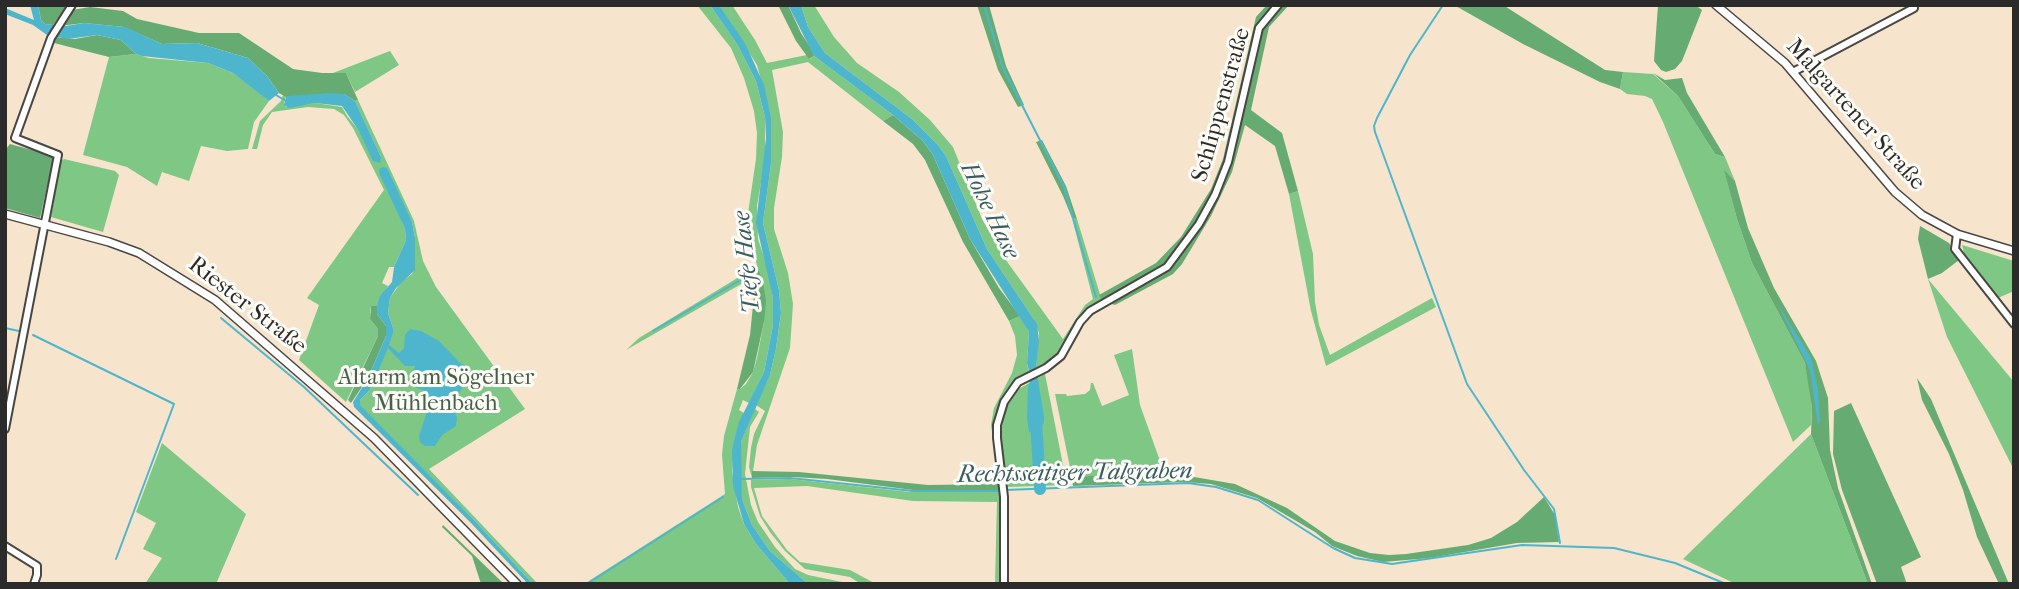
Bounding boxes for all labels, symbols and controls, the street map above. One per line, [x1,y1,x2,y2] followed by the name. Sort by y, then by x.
[1187,25,1257,185] street label: Schlippenstraße
[1780,34,1930,196] street label: Malgartener Straße
[953,158,1025,264] water label: Hohe Hase
[728,209,768,315] water label: Tiefe Hase
[183,251,311,361] street label: Riester Straße
[338,364,534,418] park label: Altarm am Sögelner Mühlenbach
[957,458,1193,490] water label: Rechtsseitiger Talgraben

